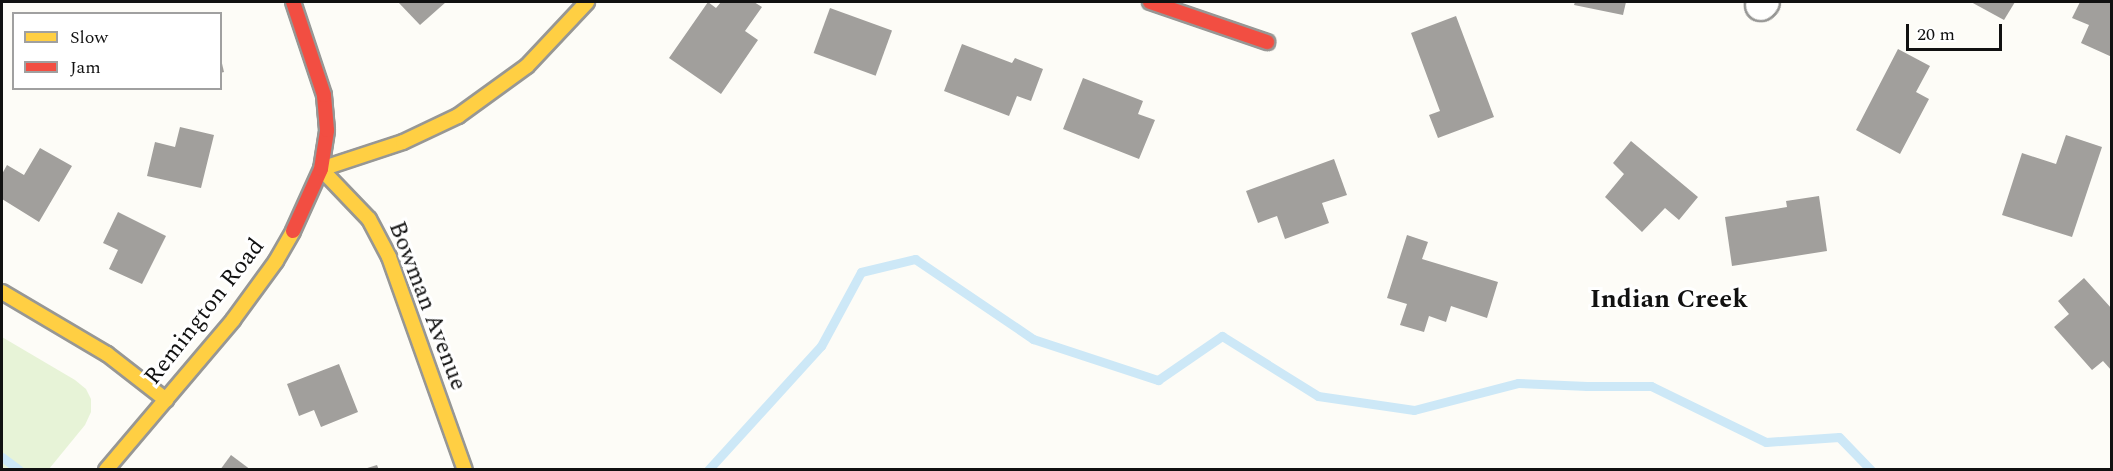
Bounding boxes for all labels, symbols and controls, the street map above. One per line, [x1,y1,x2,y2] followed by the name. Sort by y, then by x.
[12,12,222,90] legend
[1909,12,2005,50] scale bar
[1917,21,1955,48] text: 20 m
[70,24,108,51] text: Slow
[70,54,101,81] text: Jam
[382,218,472,394] street label: Bowman Avenue
[139,233,271,391] street label: Remington Road
[1590,284,1748,316] district label: Indian Creek

